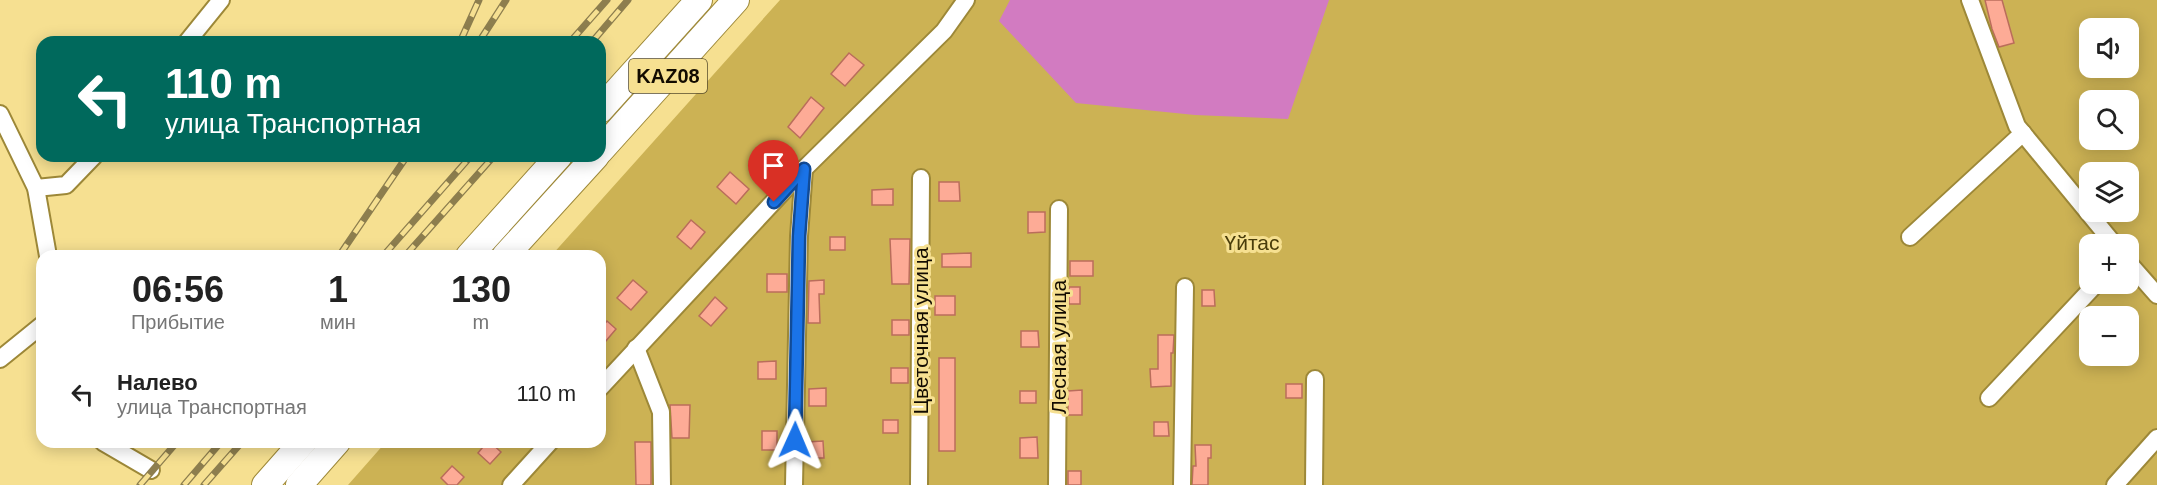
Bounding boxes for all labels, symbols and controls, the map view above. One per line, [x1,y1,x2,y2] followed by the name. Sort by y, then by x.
[2079,18,2139,366] map controls
[2079,18,2139,78] button: sound
[629,59,707,93] road number: KAZ08
[66,60,144,138] icon: left
[165,60,282,107] text: 110 m
[2079,90,2139,150] button: search
[165,109,421,139] text: улица Транспортная
[748,140,799,202] pin
[757,149,790,182] icon: arrive
[2079,162,2139,222] button: layers
[1225,231,1279,254] park label: Үйтас
[2079,234,2139,294] button: +
[909,247,932,415] street label: Цветочная улица
[132,269,224,310] text: 06:56
[328,269,348,310] text: 1
[451,269,511,310] text: 130
[1047,280,1070,414] street label: Лесная улица
[2079,306,2139,366] button: −
[131,311,225,333] text: Прибытие
[320,311,356,333] text: мин
[473,311,489,333] text: m
[117,370,198,395] text: Налево
[66,378,99,411] icon: left
[516,381,576,406] text: 110 m
[117,396,307,418] text: улица Транспортная
[763,408,827,472] position arrow

